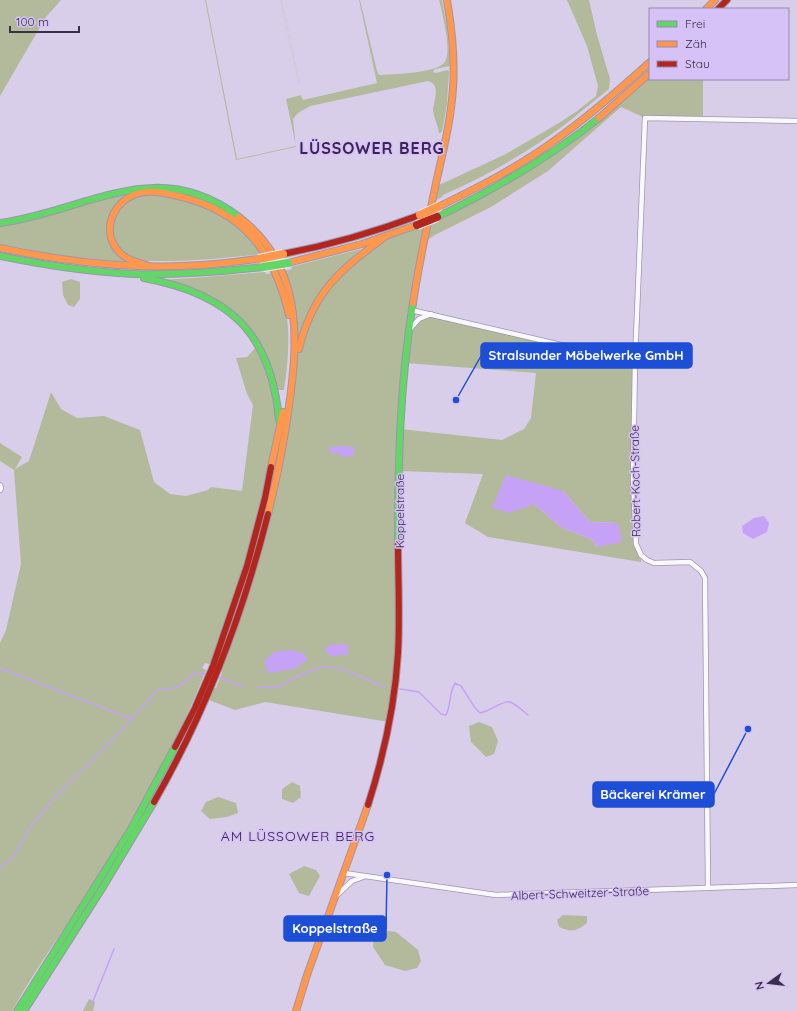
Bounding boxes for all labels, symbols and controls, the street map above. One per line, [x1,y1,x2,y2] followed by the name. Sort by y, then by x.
[10,8,79,34] scale bar
[649,8,789,80] legend
[16,14,49,29] text: 100 m
[685,16,705,31] text: Frei
[685,36,707,51] text: Zäh
[685,56,710,71] text: Stau
[299,138,445,158] district label: LÜSSOWER BERG
[481,343,692,368] callout: Stralsunder Möbelwerke GmbH
[488,347,684,363] text: Stralsunder Möbelwerke GmbH
[627,425,643,537] street label: Robert-Koch-Straße
[392,473,407,548] street label: Koppelstraße
[593,782,714,807] callout: Bäckerei Krämer
[600,786,706,802] text: Bäckerei Krämer
[221,827,375,845] district label: AM LÜSSOWER BERG
[511,883,650,903] street label: Albert-Schweitzer-Straße
[284,916,386,941] callout: Koppelstraße
[292,920,378,936] text: Koppelstraße
[749,963,789,1003] north arrow
[752,980,767,991] text: N

